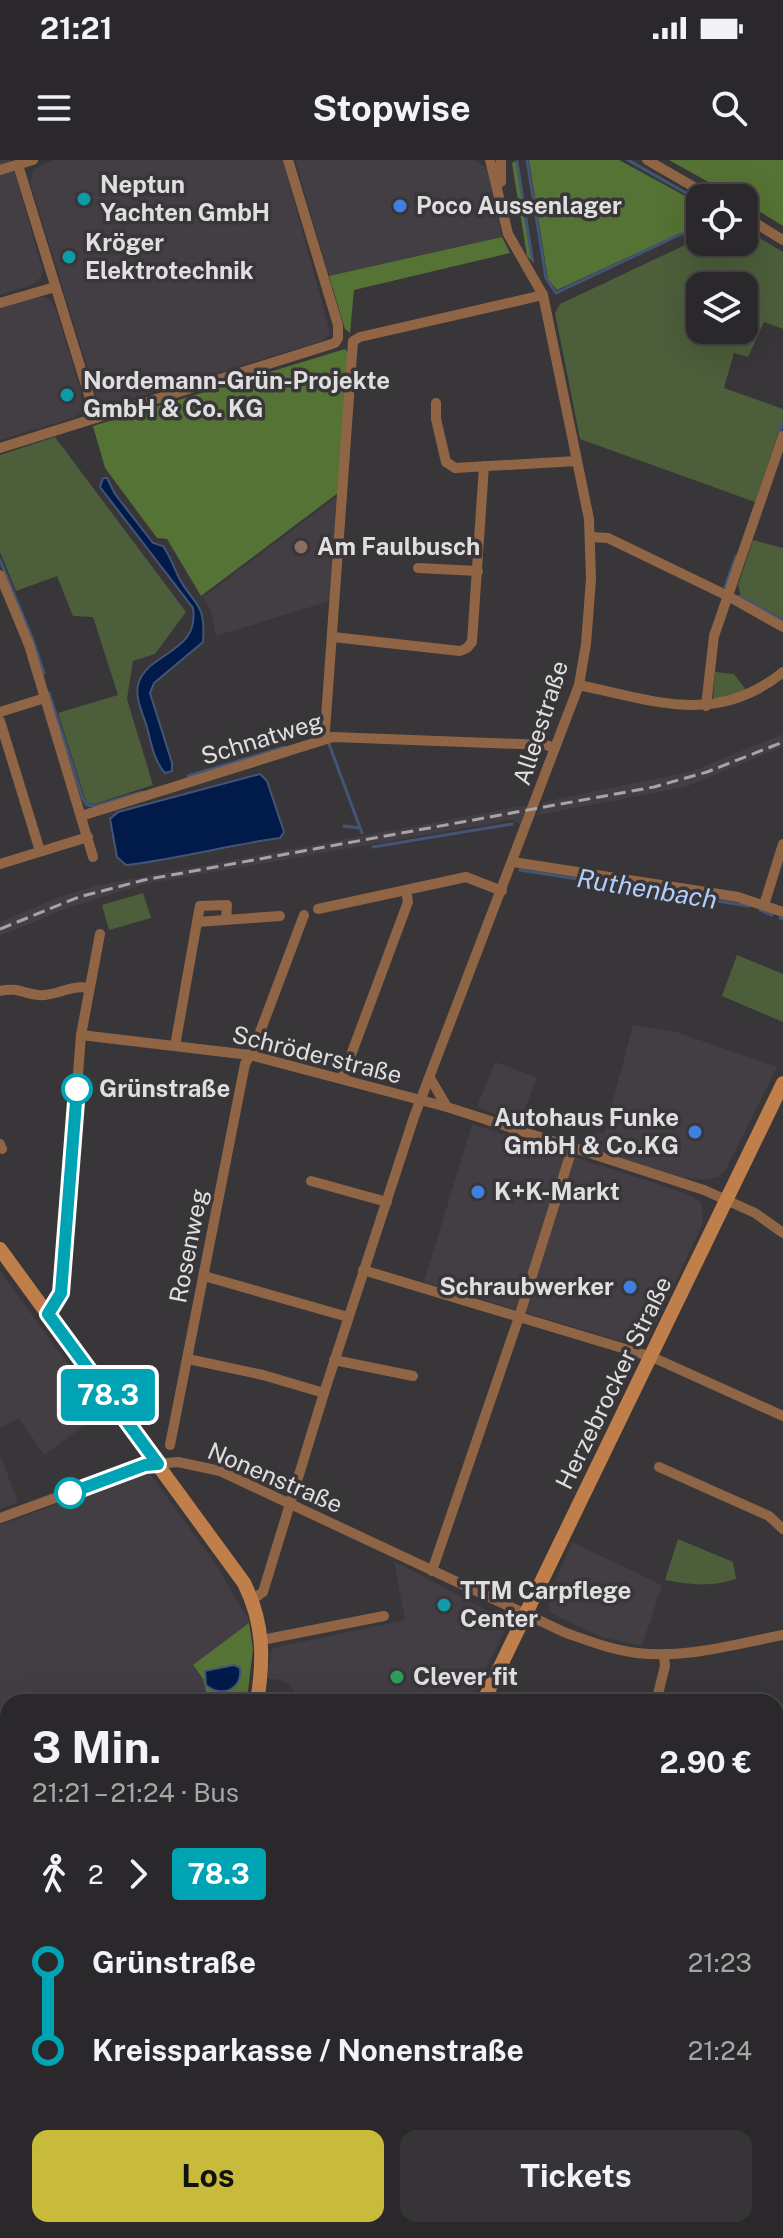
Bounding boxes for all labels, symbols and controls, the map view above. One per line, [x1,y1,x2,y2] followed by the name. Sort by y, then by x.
[40,10,112,46] text: 21:21
[32,86,76,130] icon: menu
[707,86,751,130] icon: search
[312,87,471,129] text: Stopwise
[100,170,270,226] place label: Neptun Yachten GmbH
[686,184,758,344] map controls
[686,184,758,256] button: locate
[75,190,93,208] marker: Neptun Yachten GmbH
[416,191,622,219] place label: Poco Aussenlager
[391,197,409,215] marker: Poco Aussenlager
[85,228,254,284] place label: Kröger Elektrotechnik
[60,248,78,266] marker: Kröger Elektrotechnik
[686,272,758,344] button: layers
[83,366,390,422] place label: Nordemann-Grün-Projekte GmbH & Co. KG
[58,386,76,404] marker: Nordemann-Grün-Projekte GmbH & Co. KG
[317,532,480,560] place label: Am Faulbusch
[292,538,310,556] marker: Am Faulbusch
[507,657,573,788] street label: Alleestraße
[198,706,326,770] street label: Schnatweg
[575,862,719,915] water label: Ruthenbach
[229,1019,405,1089] street label: Schröderstraße
[62,1074,92,1104] marker: Grünstraße
[99,1074,230,1102] place label: Grünstraße
[494,1103,679,1159] place label: Autohaus Funke GmbH & Co.KG
[686,1123,704,1141] marker: Autohaus Funke GmbH & Co.KG
[494,1177,620,1205] place label: K+K-Markt
[469,1183,487,1201] marker: K+K-Markt
[163,1186,213,1305] street label: Rosenweg
[439,1272,614,1300] place label: Schraubwerker
[549,1272,677,1493] street label: Herzebrocker Straße
[621,1278,639,1296] marker: Schraubwerker
[52,1369,164,1421] line badge: 78.3
[77,1378,139,1411] text: 78.3
[204,1436,347,1518] street label: Nonenstraße
[55,1478,85,1508] unlabelled marker
[460,1576,631,1632] place label: TTM Carpflege Center
[435,1596,453,1614] marker: TTM Carpflege Center
[413,1662,518,1690] place label: Clever fit
[388,1668,406,1686] marker: Clever fit
[32,1721,161,1773] text: 3 Min.
[660,1744,752,1780] text: 2.90 €
[32,1777,239,1808] text: 21:21 – 21:24 · Bus
[32,1852,76,1896] icon: walk
[116,1852,160,1896] icon: forward
[188,1857,250,1890] text: 78.3
[88,1859,104,1890] text: 2
[92,1944,256,1980] text: Grünstraße
[688,1947,752,1978] text: 21:23
[92,2032,524,2068] text: Kreissparkasse / Nonenstraße
[688,2035,752,2066] text: 21:24
[32,2130,384,2222] button: Los
[400,2130,752,2222] button: Tickets

